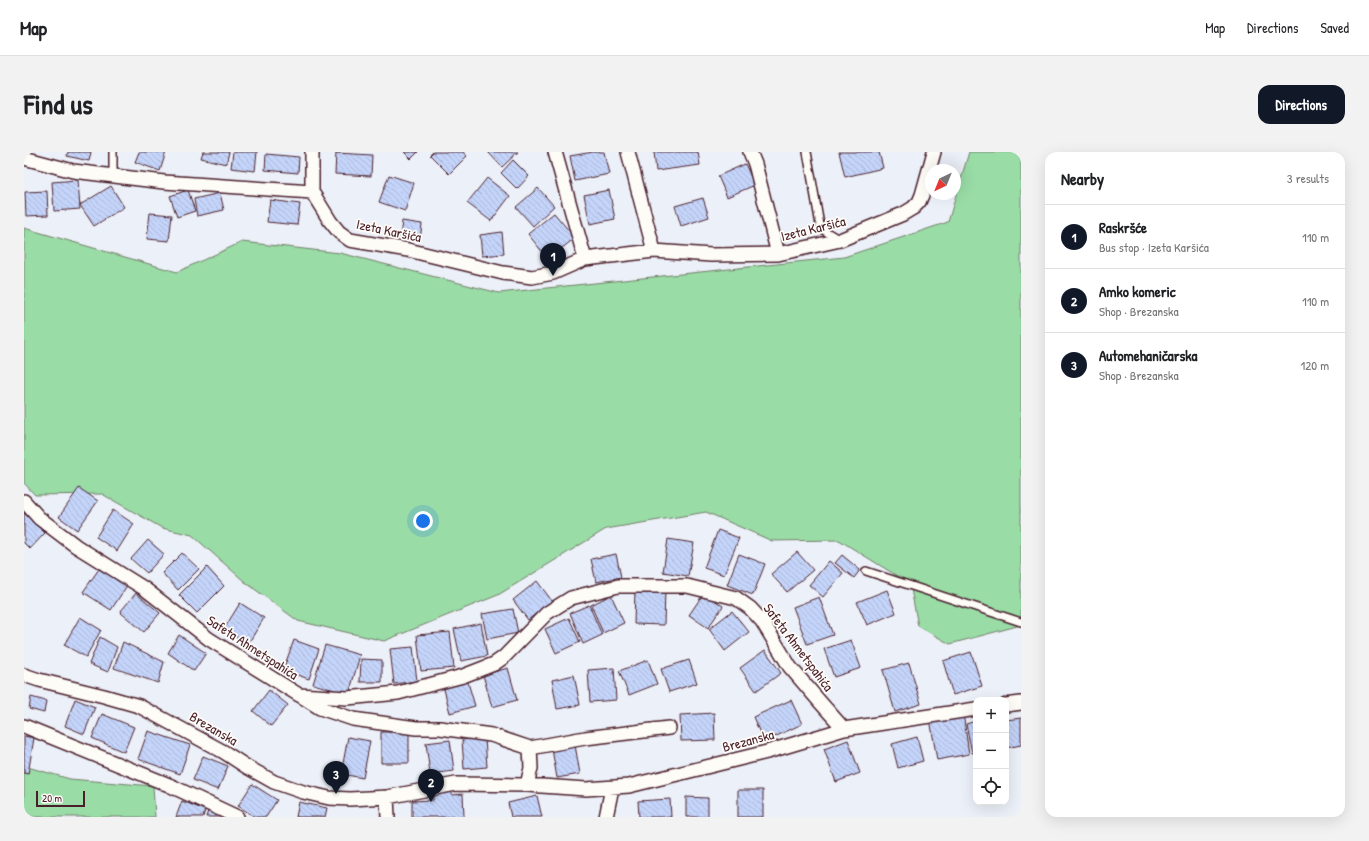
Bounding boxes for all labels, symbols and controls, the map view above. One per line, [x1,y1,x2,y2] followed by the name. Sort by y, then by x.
[20,15,47,41] text: Map
[1205,18,1225,37] text: Map
[1247,18,1298,37] text: Directions
[1320,18,1349,37] text: Saved
[24,85,93,123] text: Find us
[1258,85,1345,124] button: Directions
[925,164,961,200] north arrow
[1061,167,1104,190] text: Nearby
[1287,169,1329,187] text: 3 results
[779,211,848,245] street label: Izeta Karšića
[355,214,424,246] street label: Izeta Karšića
[1099,217,1147,238] text: Raskršće
[1072,228,1076,246] text: 1
[1302,228,1329,246] text: 110 m
[1099,238,1209,256] text: Bus stop · Izeta Karšića
[540,243,566,276] pin: 1
[1099,281,1176,302] text: Amko komeric
[1071,292,1077,310] text: 2
[1302,292,1329,310] text: 110 m
[1099,302,1179,320] text: Shop · Brezanska
[1099,345,1197,366] text: Automehaničarska
[1071,356,1077,374] text: 3
[1301,356,1329,374] text: 120 m
[1099,366,1179,384] text: Shop · Brezanska
[413,511,433,531] your location
[759,599,839,696] street label: Safeta Ahmetspahića
[203,610,303,685] street label: Safeta Ahmetspahića
[973,697,1009,805] map controls
[973,697,1009,733] button: +
[186,707,242,750] street label: Brezanska
[720,724,776,756] street label: Brezanska
[973,733,1009,769] button: −
[323,761,349,794] pin: 3
[418,769,444,802] pin: 2
[973,769,1009,805] button: locate
[36,789,85,808] scale bar
[42,791,62,805] text: 20 m

